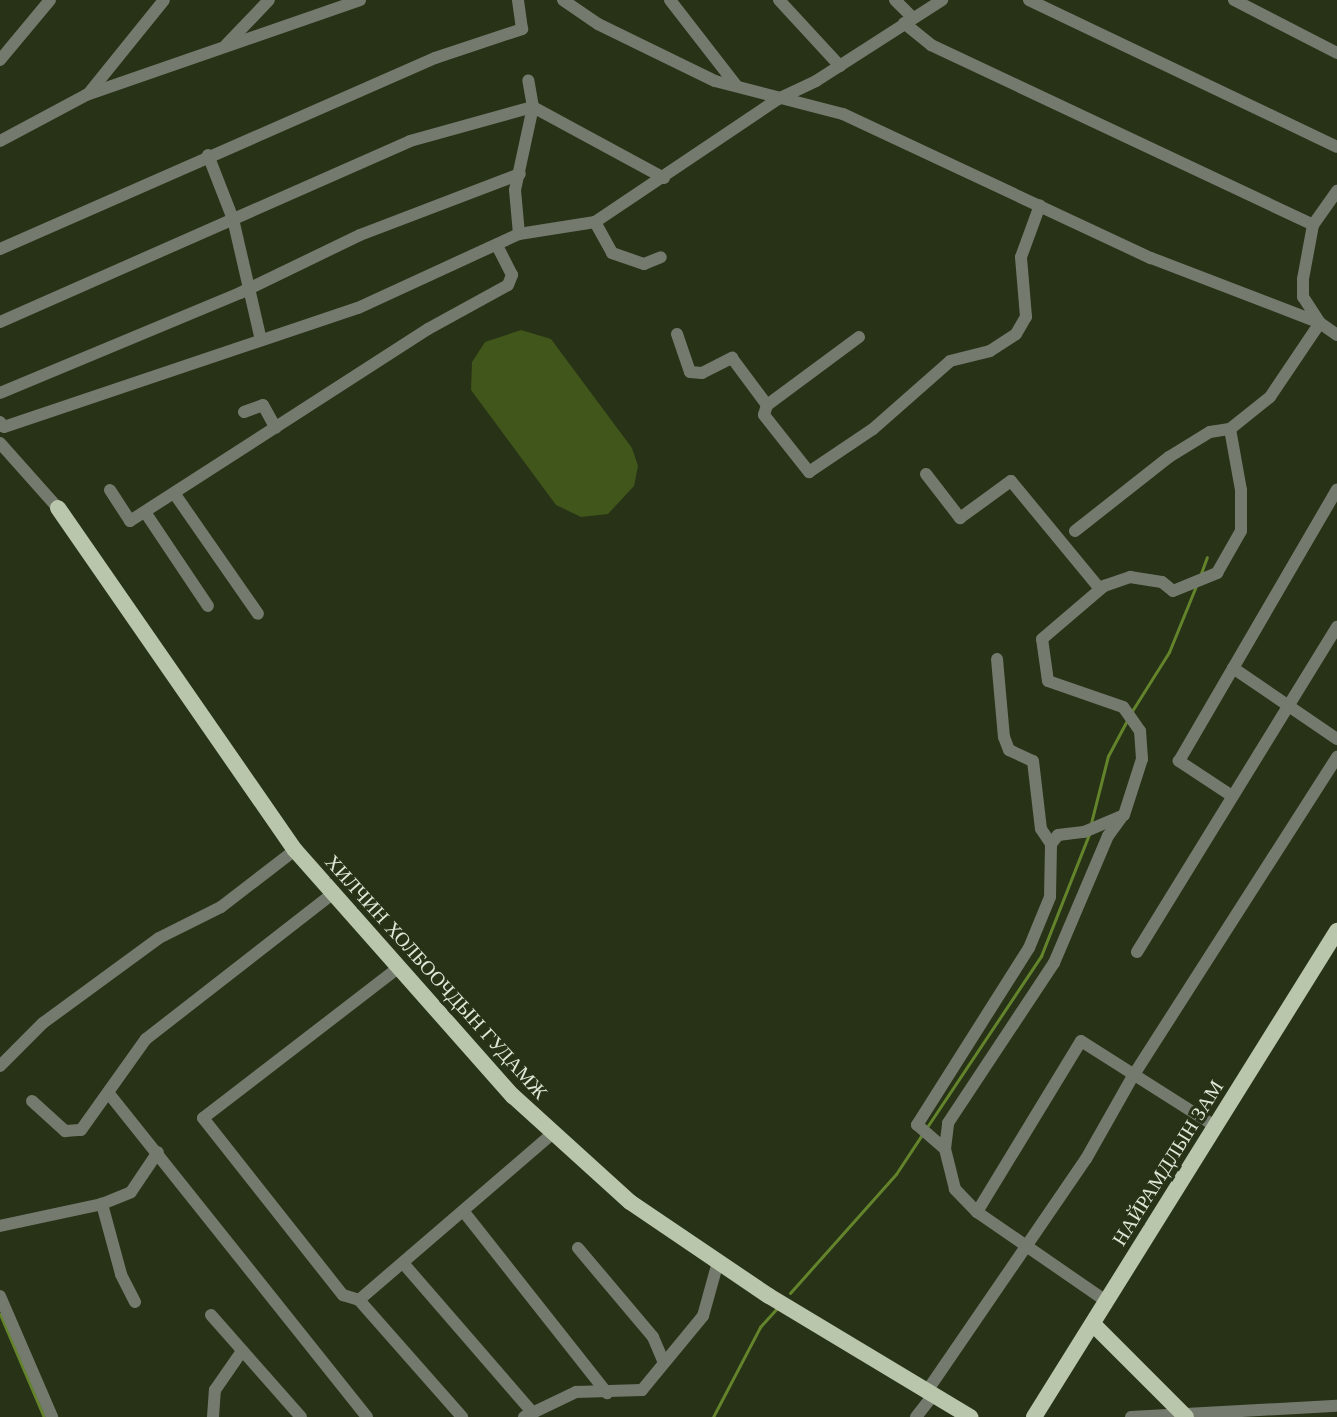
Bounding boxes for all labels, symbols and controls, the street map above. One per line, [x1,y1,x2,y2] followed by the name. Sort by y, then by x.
[320,850,552,1104] street label: ХИЛЧИН ХОЛБООЧДЫН ГУДАМЖ
[1107,1076,1229,1250] street label: НАЙРАМДЛЫН ЗАМ

